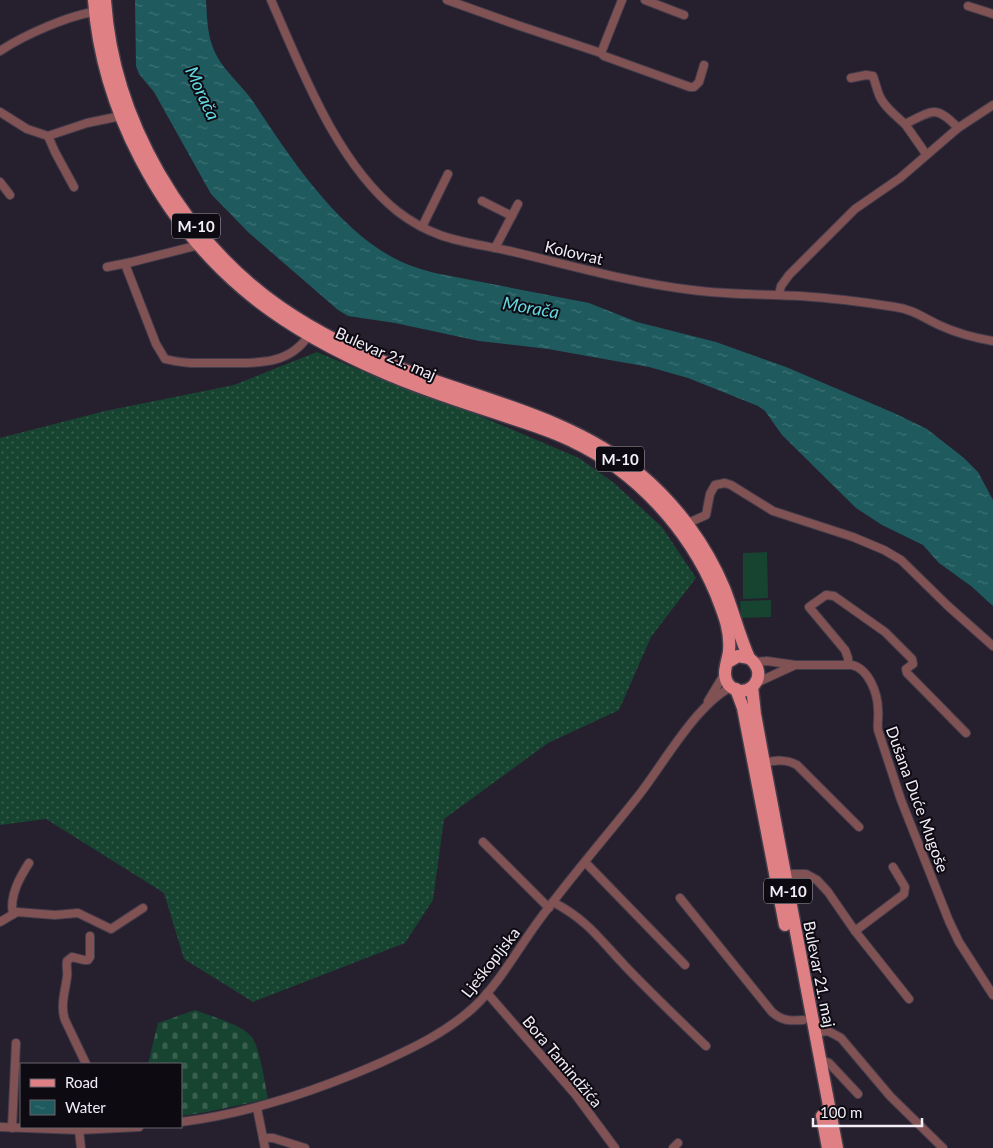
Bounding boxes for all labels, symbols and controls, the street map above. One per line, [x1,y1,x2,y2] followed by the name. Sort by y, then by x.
[181,63,225,123] water label: Morača
[172,214,220,238] road number: M-10
[543,236,605,268] street label: Kolovrat
[501,291,561,323] water label: Morača
[333,322,439,384] street label: Bulevar 21. maj
[596,446,644,472] road number: M-10
[883,723,953,875] street label: Dušana Duće Mugoše
[764,878,812,904] road number: M-10
[800,919,840,1029] street label: Bulevar 21. maj
[457,923,523,1001] street label: Lješkopljska
[519,1011,607,1111] street label: Bora Tamindžića
[20,1063,182,1128] legend
[65,1073,98,1091] text: Road
[813,1096,922,1128] scale bar
[65,1098,106,1116] text: Water
[820,1103,862,1121] text: 100 m

